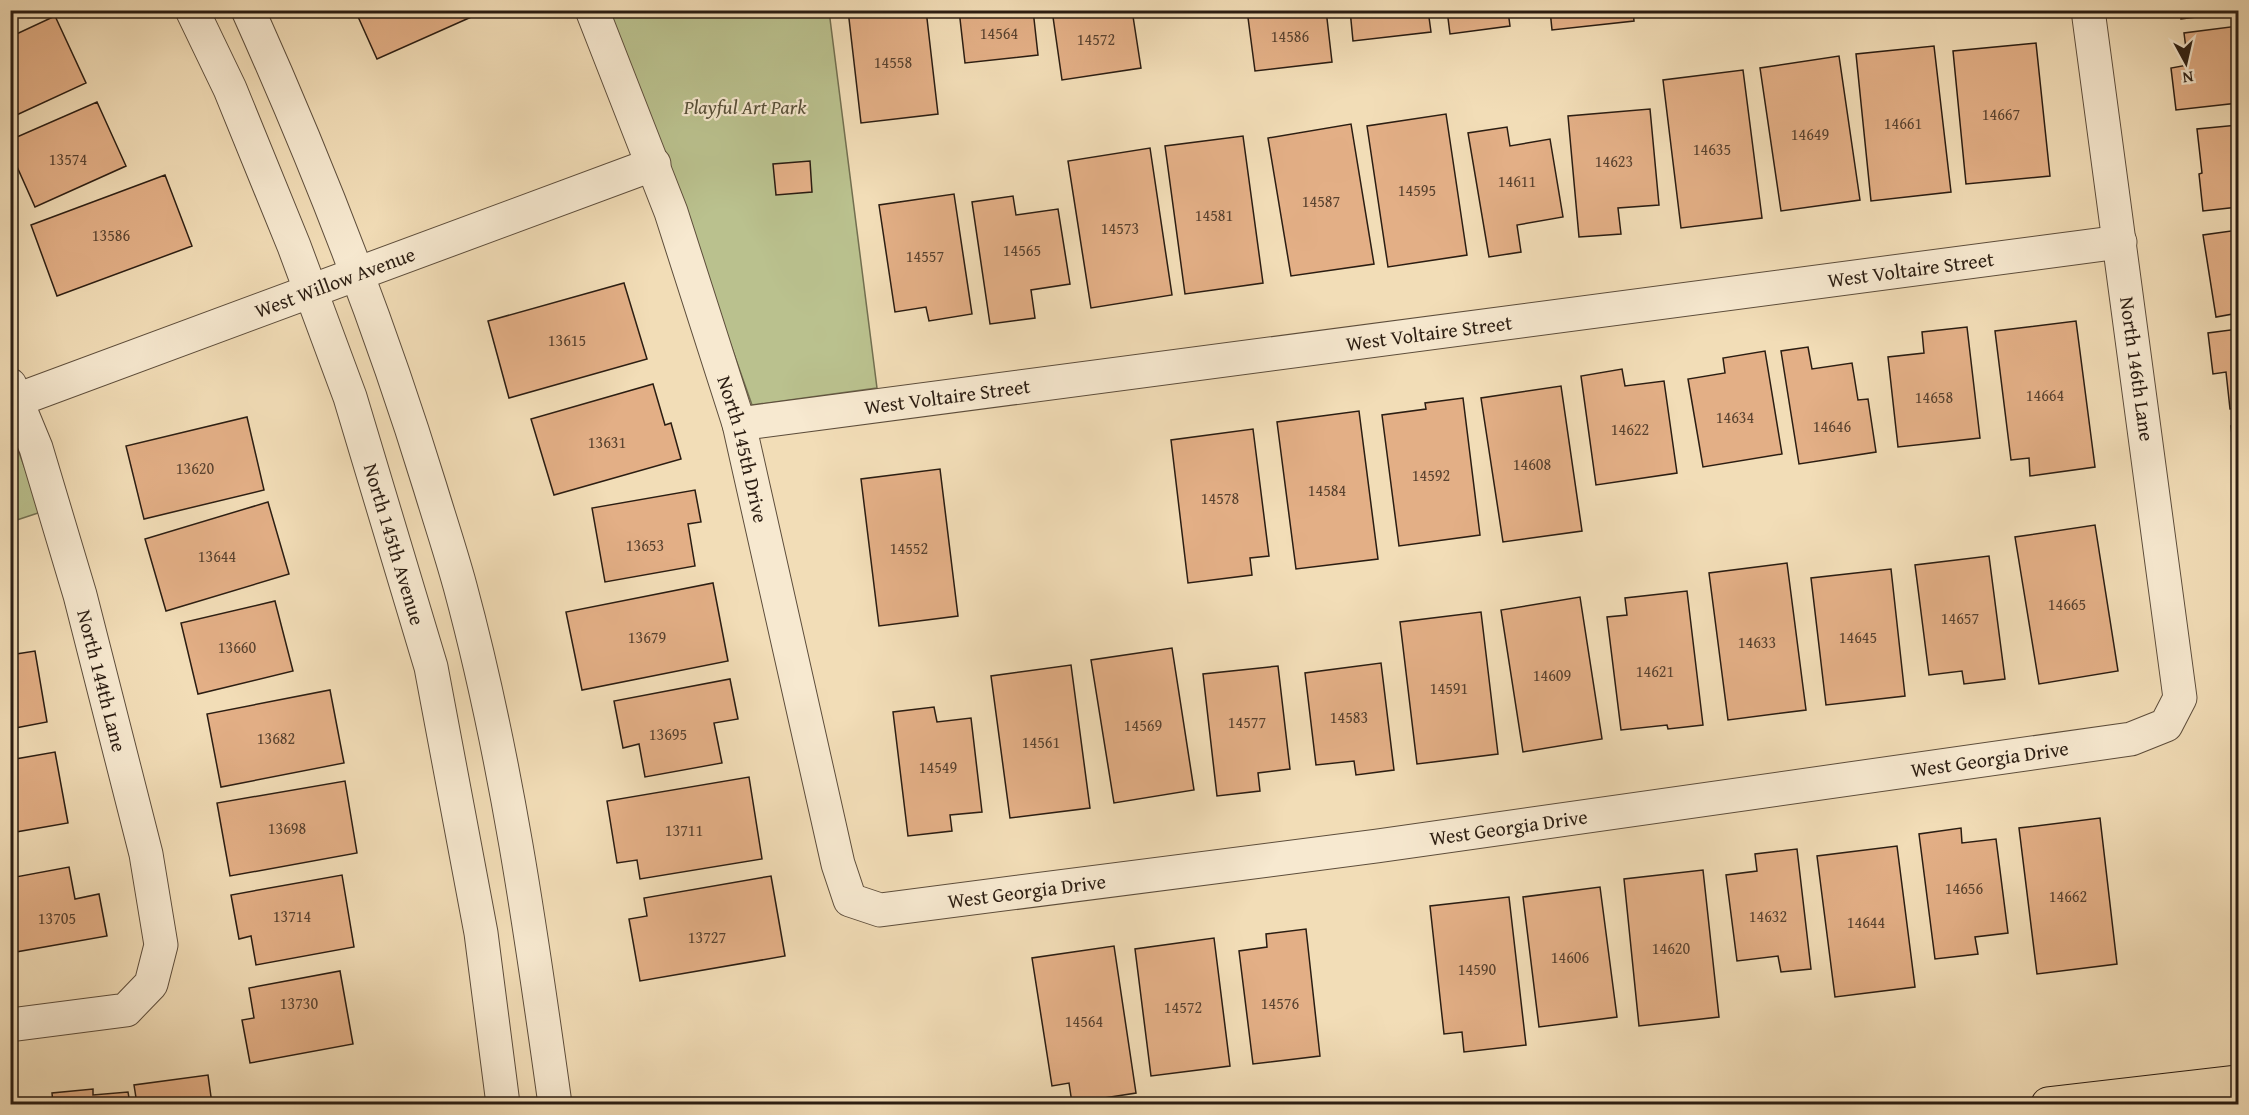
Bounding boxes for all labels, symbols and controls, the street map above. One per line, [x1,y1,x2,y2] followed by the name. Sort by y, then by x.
[980,21,1019,45] house number: 14564
[1271,24,1310,48] house number: 14586
[1077,27,1115,51] house number: 14572
[2156,33,2216,93] north arrow
[874,50,913,74] house number: 14558
[2181,65,2195,91] text: N
[683,92,807,121] park label: Playful Art Park
[1982,102,2021,126] house number: 14667
[1884,111,1922,135] house number: 14661
[1791,122,1830,146] house number: 14649
[1693,137,1731,161] house number: 14635
[49,147,88,171] house number: 13574
[1595,149,1633,173] house number: 14623
[1498,169,1536,193] house number: 14611
[1398,178,1436,202] house number: 14595
[1302,189,1341,213] house number: 14587
[1195,203,1233,227] house number: 14581
[1101,216,1139,240] house number: 14573
[92,223,131,247] house number: 13586
[1003,238,1041,262] house number: 14565
[250,239,419,325] street label: West Willow Avenue
[906,244,945,268] house number: 14557
[1826,244,1996,294] street label: West Voltaire Street
[2113,295,2162,443] street label: North 146th Lane
[1344,307,1514,358] street label: West Voltaire Street
[548,328,586,352] house number: 13615
[862,371,1032,421] street label: West Voltaire Street
[710,372,776,525] street label: North 145th Drive
[2026,383,2065,407] house number: 14664
[1915,385,1954,409] house number: 14658
[1716,405,1755,429] house number: 14634
[1813,414,1852,438] house number: 14646
[1611,417,1649,441] house number: 14622
[588,430,626,454] house number: 13631
[1513,452,1552,476] house number: 14608
[176,456,215,480] house number: 13620
[357,460,433,628] street label: North 145th Avenue
[1412,463,1450,487] house number: 14592
[1308,478,1347,502] house number: 14584
[1201,486,1240,510] house number: 14578
[626,533,664,557] house number: 13653
[890,536,928,560] house number: 14552
[198,544,237,568] house number: 13644
[2048,592,2086,616] house number: 14665
[70,606,134,755] street label: North 144th Lane
[1941,606,1980,630] house number: 14657
[628,625,667,649] house number: 13679
[1839,625,1877,649] house number: 14645
[1738,630,1776,654] house number: 14633
[218,635,257,659] house number: 13660
[1636,659,1674,683] house number: 14621
[1533,663,1572,687] house number: 14609
[1430,676,1468,700] house number: 14591
[1330,705,1368,729] house number: 14583
[1228,710,1267,734] house number: 14577
[1124,713,1163,737] house number: 14569
[649,722,687,746] house number: 13695
[257,726,295,750] house number: 13682
[1022,730,1060,754] house number: 14561
[1909,733,2070,784] street label: West Georgia Drive
[919,755,958,779] house number: 14549
[1428,801,1589,852] street label: West Georgia Drive
[268,816,307,840] house number: 13698
[665,818,703,842] house number: 13711
[946,866,1107,915] street label: West Georgia Drive
[1945,876,1984,900] house number: 14656
[2049,884,2087,908] house number: 14662
[273,904,312,928] house number: 13714
[1749,904,1787,928] house number: 14632
[38,906,76,930] house number: 13705
[1847,910,1886,934] house number: 14644
[688,925,727,949] house number: 13727
[1652,936,1691,960] house number: 14620
[1551,945,1590,969] house number: 14606
[1458,957,1497,981] house number: 14590
[280,991,319,1015] house number: 13730
[1261,991,1300,1015] house number: 14576
[1164,995,1202,1019] house number: 14572
[1065,1009,1104,1033] house number: 14564

